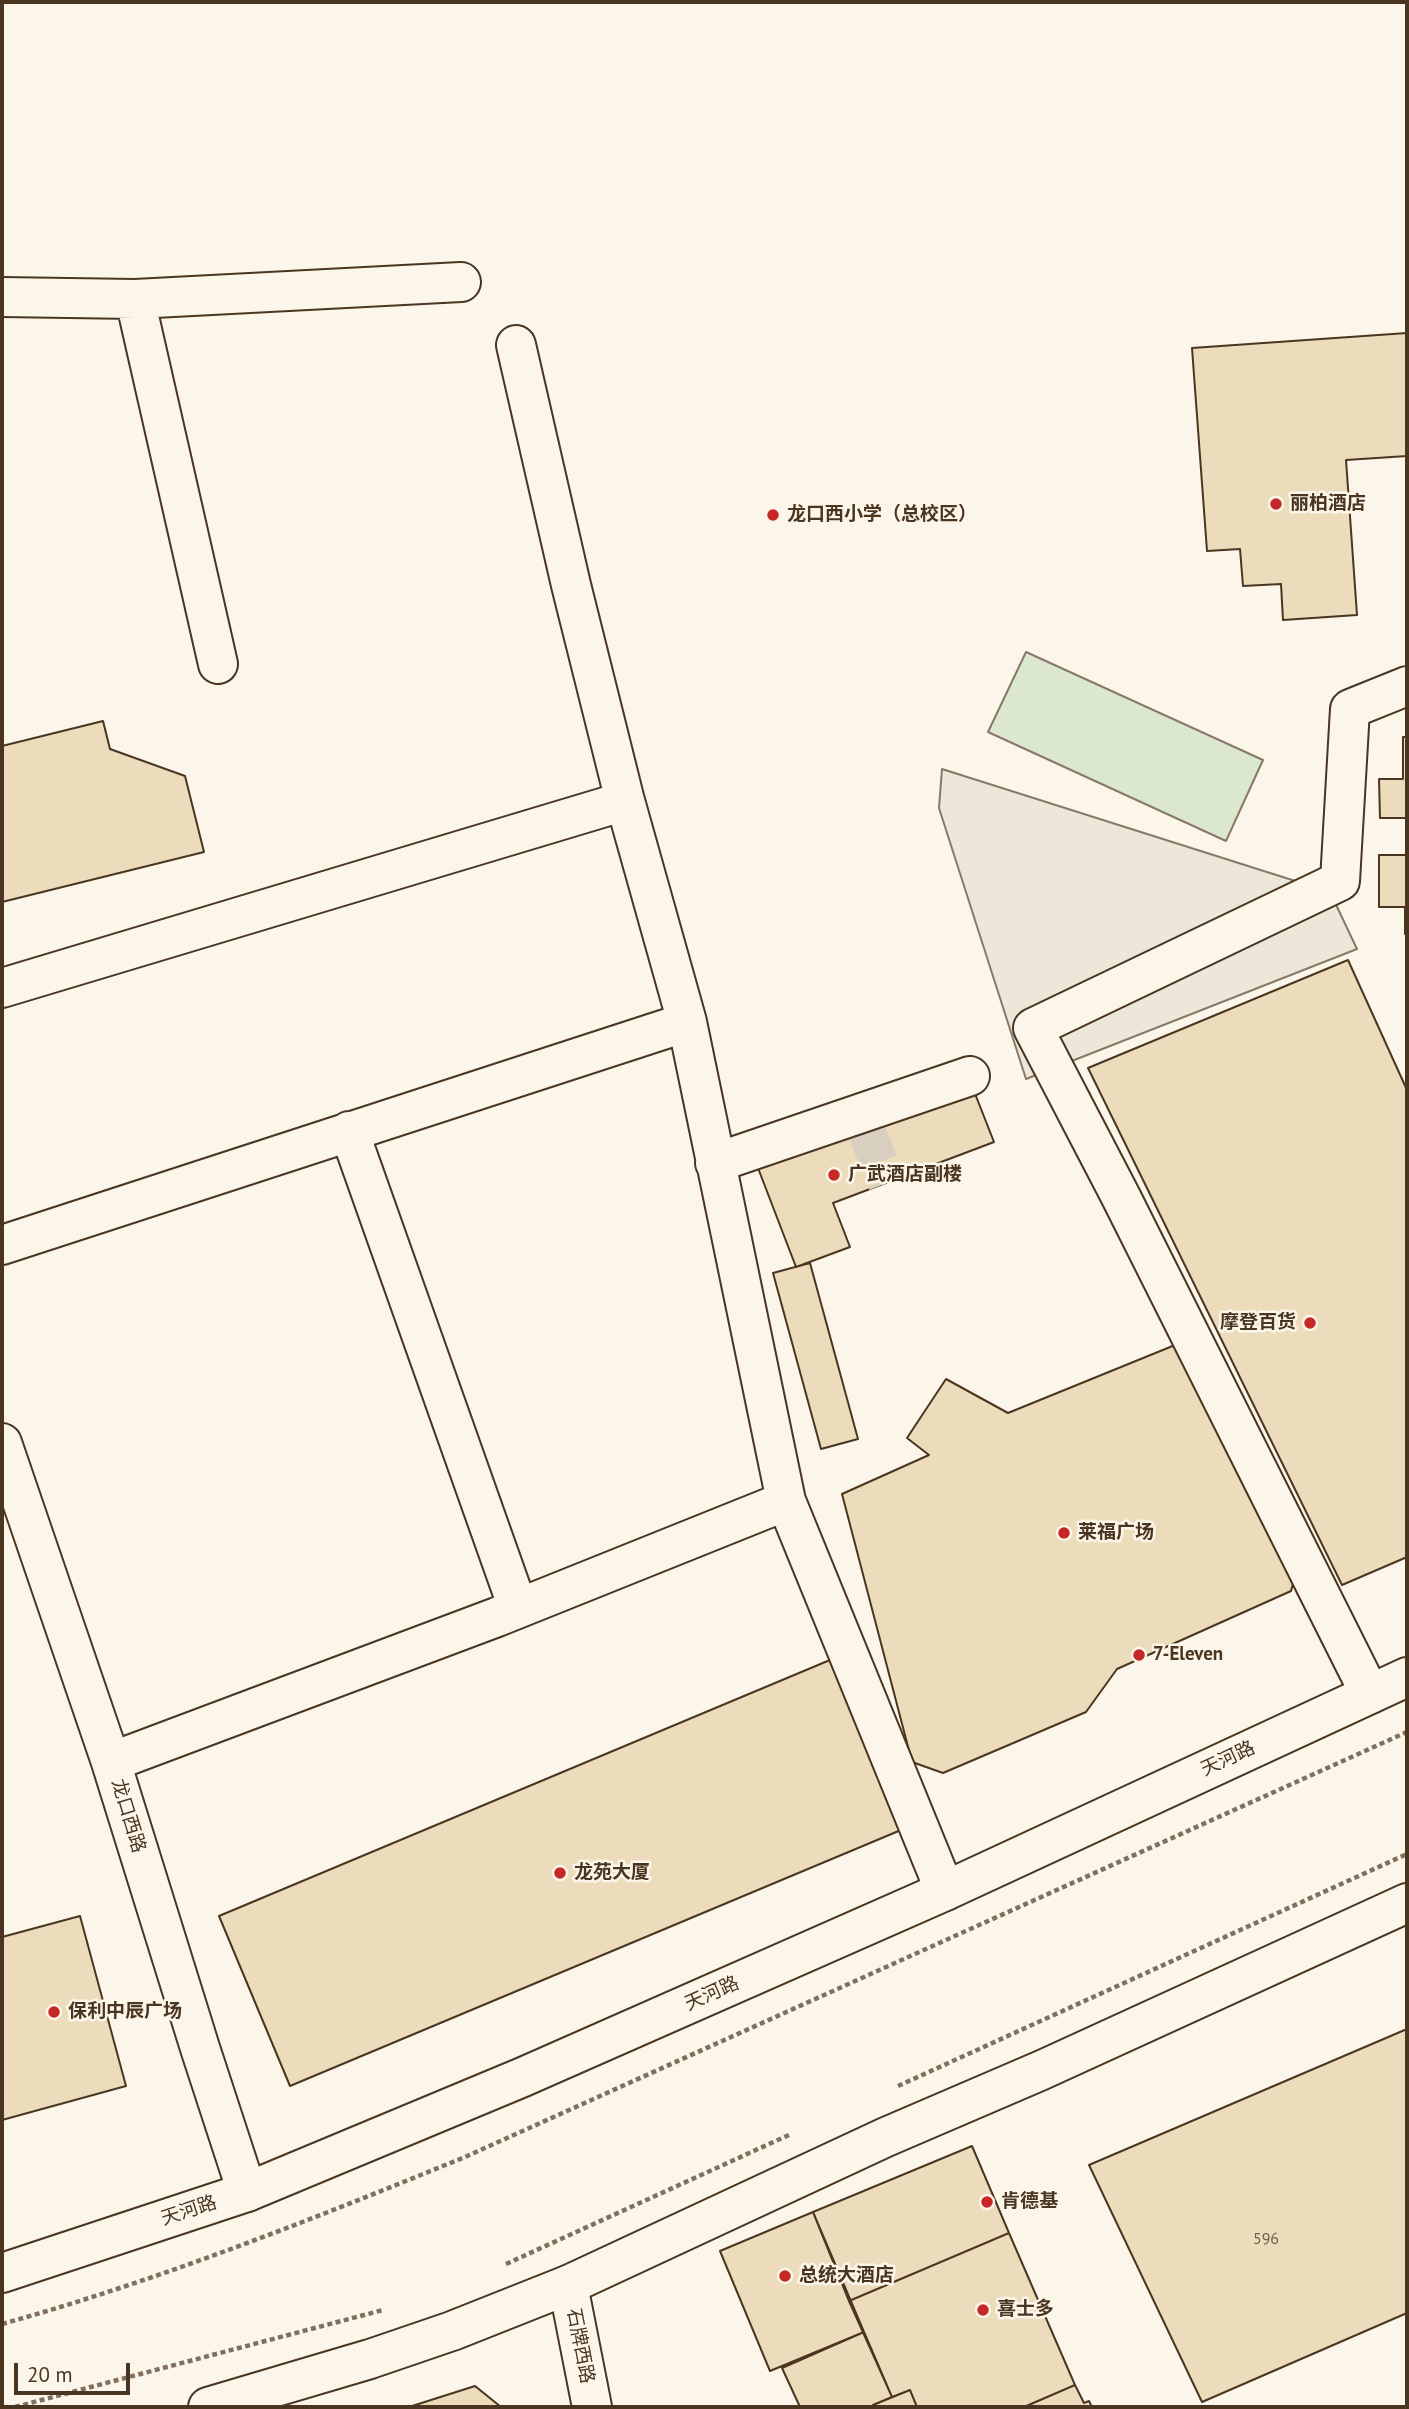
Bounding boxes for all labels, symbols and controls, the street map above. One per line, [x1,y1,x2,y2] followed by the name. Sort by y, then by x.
[1290,493,1366,515] place label: 丽柏酒店
[1268,496,1284,512] marker: 丽柏酒店
[787,504,977,526] place label: 龙口西小学（总校区）
[765,507,781,523] marker: 龙口西小学（总校区）
[848,1164,962,1186] place label: 广武酒店副楼
[826,1167,842,1183] marker: 广武酒店副楼
[1220,1312,1296,1334] place label: 摩登百货
[1302,1315,1318,1331] marker: 摩登百货
[1078,1522,1154,1544] place label: 莱福广场
[1056,1525,1072,1541] marker: 莱福广场
[1153,1644,1223,1666] place label: 7-Eleven
[1131,1647,1147,1663] marker: 7-Eleven
[1197,1737,1259,1781] street label: 天河路
[106,1776,150,1856] street label: 龙口西路
[574,1862,650,1884] place label: 龙苑大厦
[552,1865,568,1881] marker: 龙苑大厦
[681,1972,743,2016] street label: 天河路
[68,2001,182,2023] place label: 保利中辰广场
[46,2004,62,2020] marker: 保利中辰广场
[158,2191,220,2231] street label: 天河路
[1001,2191,1058,2213] place label: 肯德基
[979,2194,995,2210] marker: 肯德基
[1253,2229,1279,2249] house number: 596
[799,2265,894,2287] place label: 总统大酒店
[777,2268,793,2284] marker: 总统大酒店
[997,2299,1054,2321] place label: 喜士多
[975,2302,991,2318] marker: 喜士多
[562,2307,598,2385] street label: 石牌西路
[18,2350,133,2394] scale bar
[27,2361,73,2388] text: 20 m

